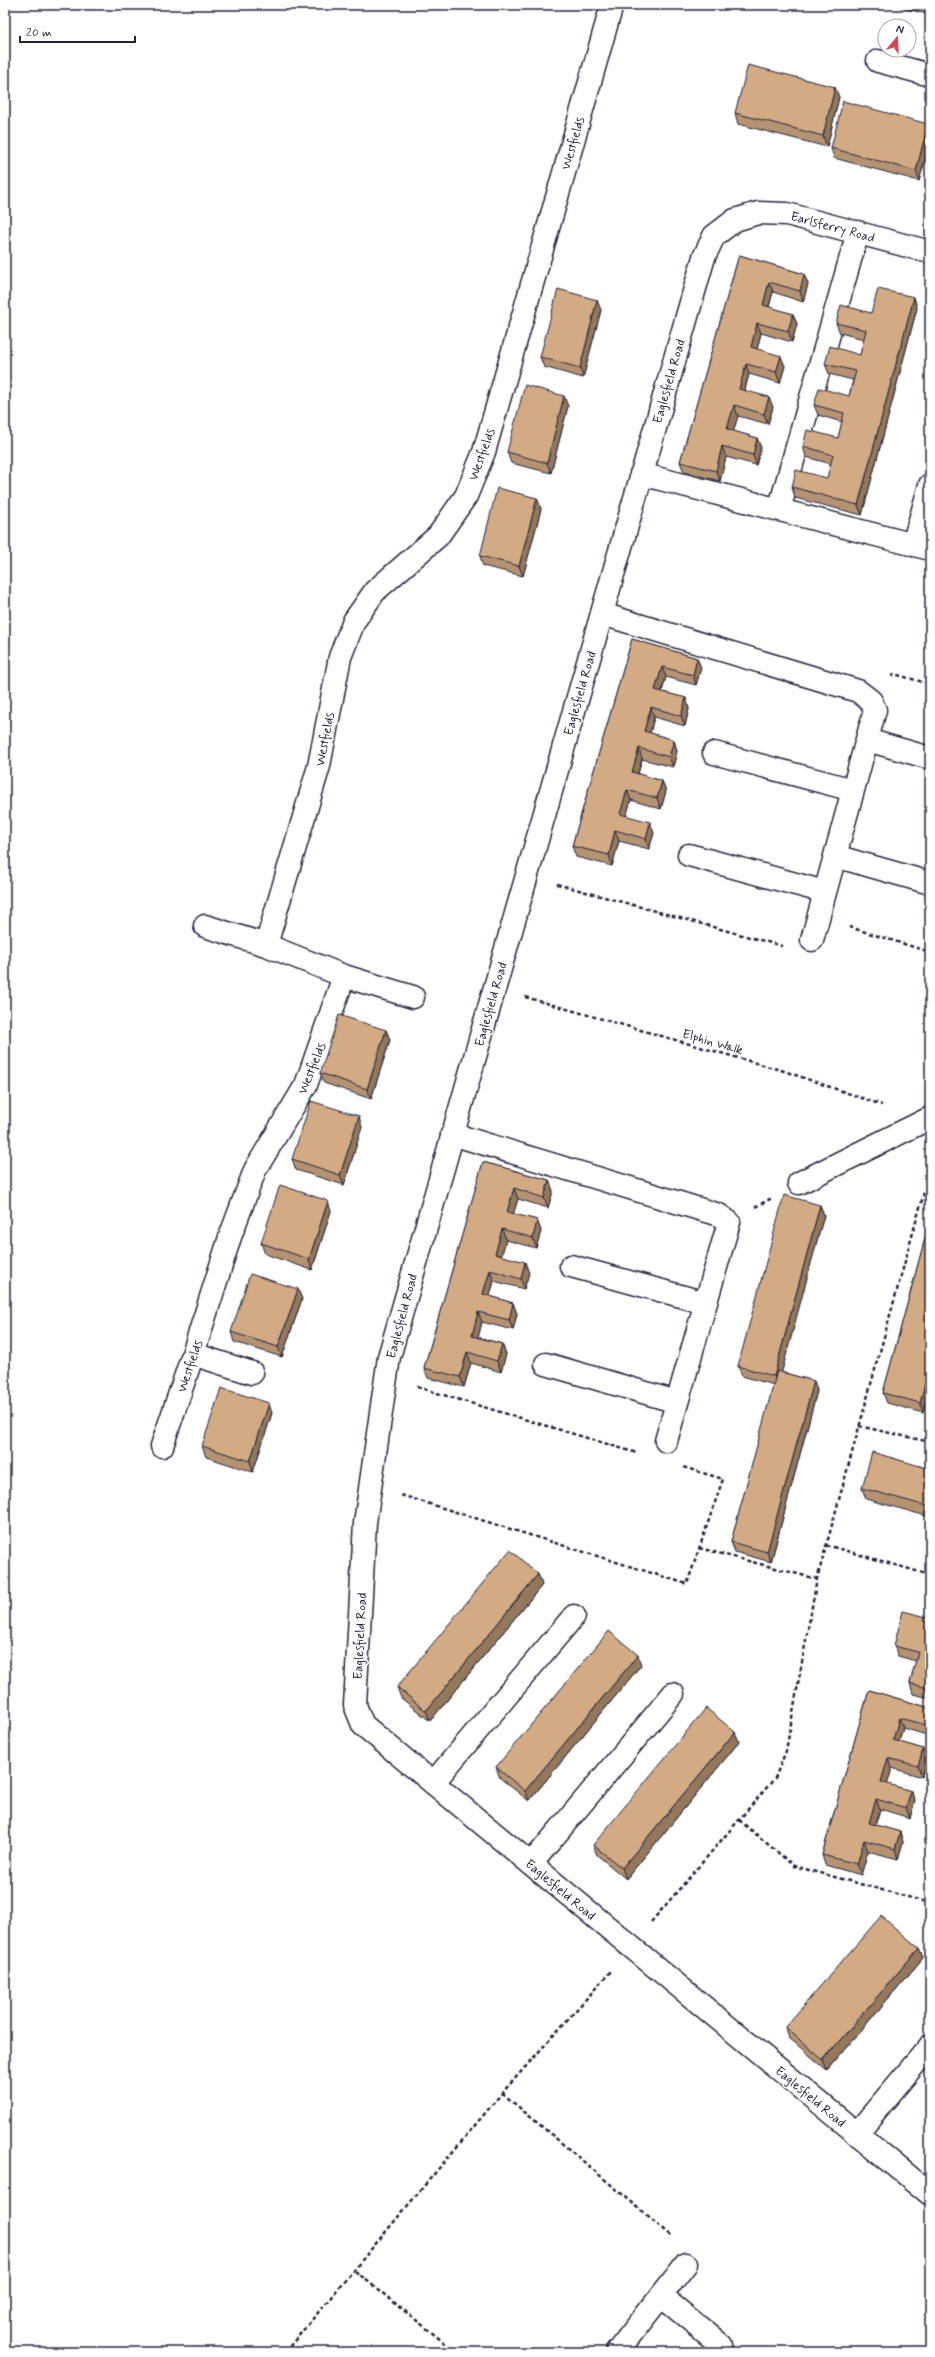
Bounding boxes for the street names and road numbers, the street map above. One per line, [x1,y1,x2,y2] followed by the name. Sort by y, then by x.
[558,115,589,172] street label: Westfields
[789,208,877,247] street label: Earlsferry Road
[649,337,690,426] street label: Eaglesfield Road
[465,426,500,483] street label: Westfields
[560,649,601,738] street label: Eaglesfield Road
[312,711,339,768] street label: Westfields
[471,960,512,1049] street label: Eaglesfield Road
[680,1026,745,1059] street label: Elphin Walk
[294,1040,330,1097] street label: Westfields
[383,1272,422,1361] street label: Eaglesfield Road
[174,1338,207,1395] street label: Westfields
[350,1592,371,1680] street label: Eaglesfield Road
[521,1856,599,1925] street label: Eaglesfield Road
[771,2063,849,2132] street label: Eaglesfield Road

